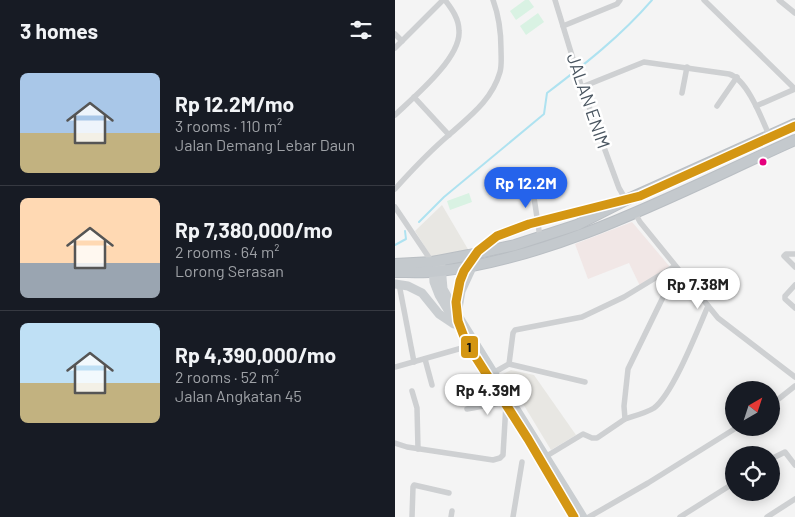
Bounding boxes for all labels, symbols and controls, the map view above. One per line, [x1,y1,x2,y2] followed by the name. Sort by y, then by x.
[347,16,375,44] icon: filters
[20,18,98,43] text: 3 homes
[562,50,616,151] street label: JALAN ENIM
[175,91,294,116] text: Rp 12.2M/mo
[60,93,120,153] icon: home
[175,116,282,135] text: 3 rooms · 110 m²
[175,135,355,154] text: Jalan Demang Lebar Daun
[758,157,768,167] unlabelled marker
[474,166,578,209] pin: Rp 12.2M
[495,173,557,192] text: Rp 12.2M
[175,217,333,242] text: Rp 7,380,000/mo
[60,218,120,278] icon: home
[175,242,279,261] text: 2 rooms · 64 m²
[175,261,284,280] text: Lorong Serasan
[646,268,750,310] pin: Rp 7.38M
[667,274,729,293] text: Rp 7.38M
[460,335,479,359] line badge: 1
[467,338,472,355] text: 1
[175,342,336,367] text: Rp 4,390,000/mo
[60,343,120,403] icon: home
[175,367,279,386] text: 2 rooms · 52 m²
[436,374,540,416] pin: Rp 4.39M
[456,380,520,399] text: Rp 4.39M
[725,381,780,436] north arrow
[725,381,780,501] map controls
[175,386,302,405] text: Jalan Angkatan 45
[725,446,780,501] button: locate

